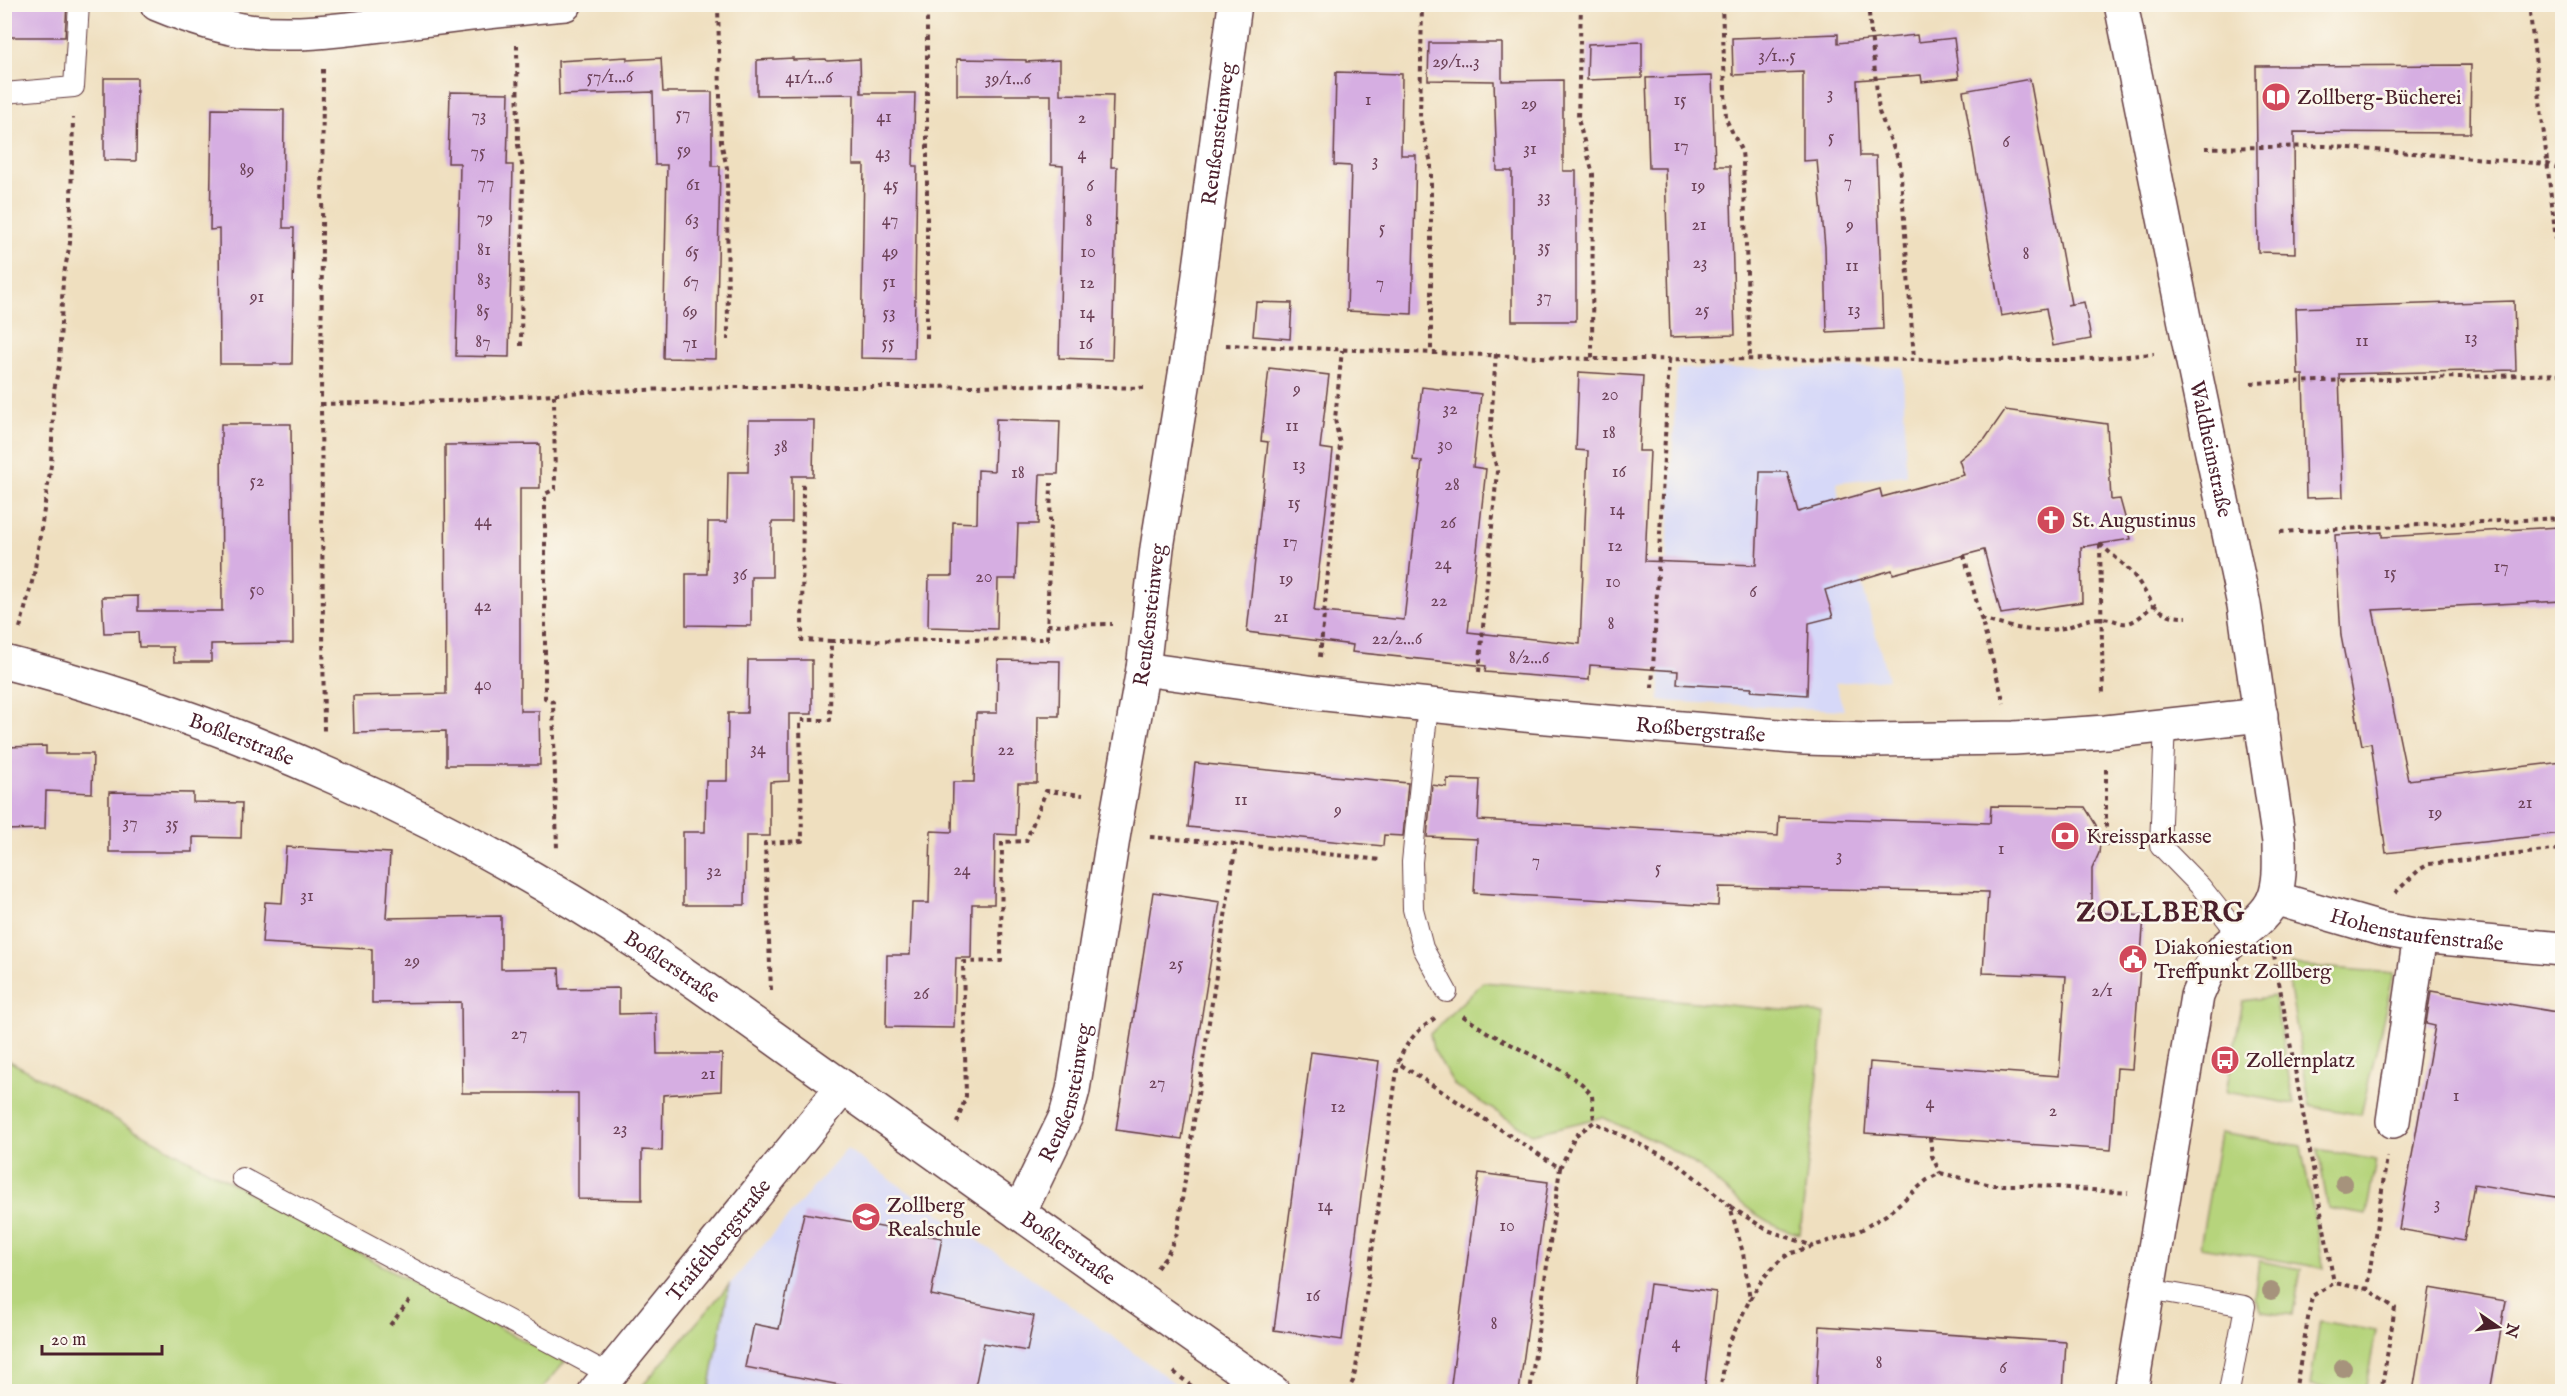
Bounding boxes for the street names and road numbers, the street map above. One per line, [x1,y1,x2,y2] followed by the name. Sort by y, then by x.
[1196,60,1242,207] street label: Reußensteinweg
[2182,378,2237,520] street label: Waldheimstraße
[1128,542,1172,689] street label: Reußensteinweg
[185,708,298,773] street label: Boßlerstraße
[1635,712,1767,750] street label: Roßbergstraße
[2327,903,2505,959] street label: Hohenstaufenstraße
[618,925,725,1010] street label: Boßlerstraße
[1034,1021,1098,1167] street label: Reußensteinweg
[662,1174,778,1308] street label: Traifelbergstraße
[1014,1206,1121,1292] street label: Boßlerstraße

